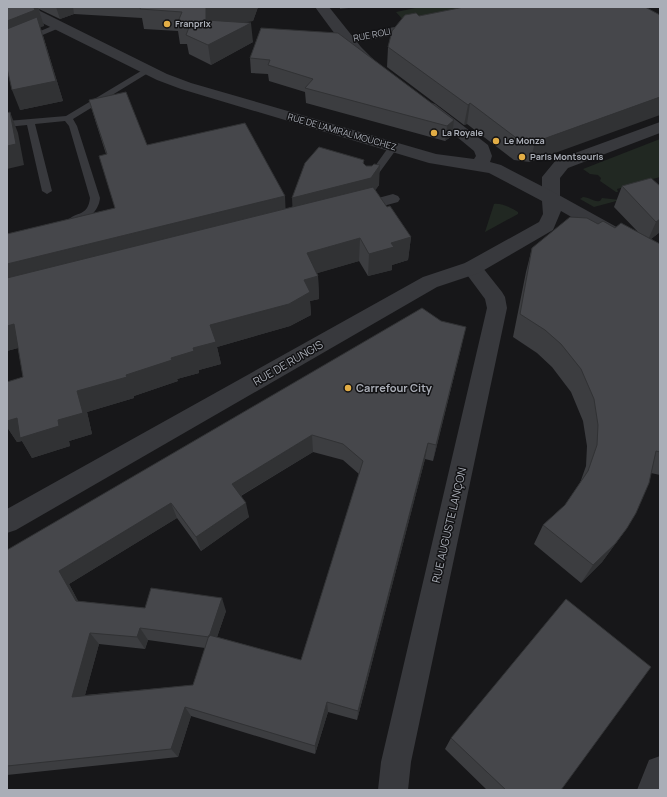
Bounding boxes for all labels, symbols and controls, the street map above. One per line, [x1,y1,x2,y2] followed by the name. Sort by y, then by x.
[175,17,211,30] place label: Franprix
[162,19,172,29] marker: Franprix
[352,25,392,44] street label: RUE ROLI
[286,110,398,153] street label: RUE DE L'AMIRAL MOUCHEZ
[442,126,484,139] place label: La Royale
[429,128,439,138] marker: La Royale
[504,134,545,147] place label: Le Monza
[491,136,501,146] marker: Le Monza
[530,150,604,163] place label: Paris Montsouris
[517,152,527,162] marker: Paris Montsouris
[250,336,326,389] street label: RUE DE RUNGIS
[356,380,433,395] place label: Carrefour City
[343,383,353,393] marker: Carrefour City
[428,466,469,584] street label: RUE AUGUSTE LANÇON

